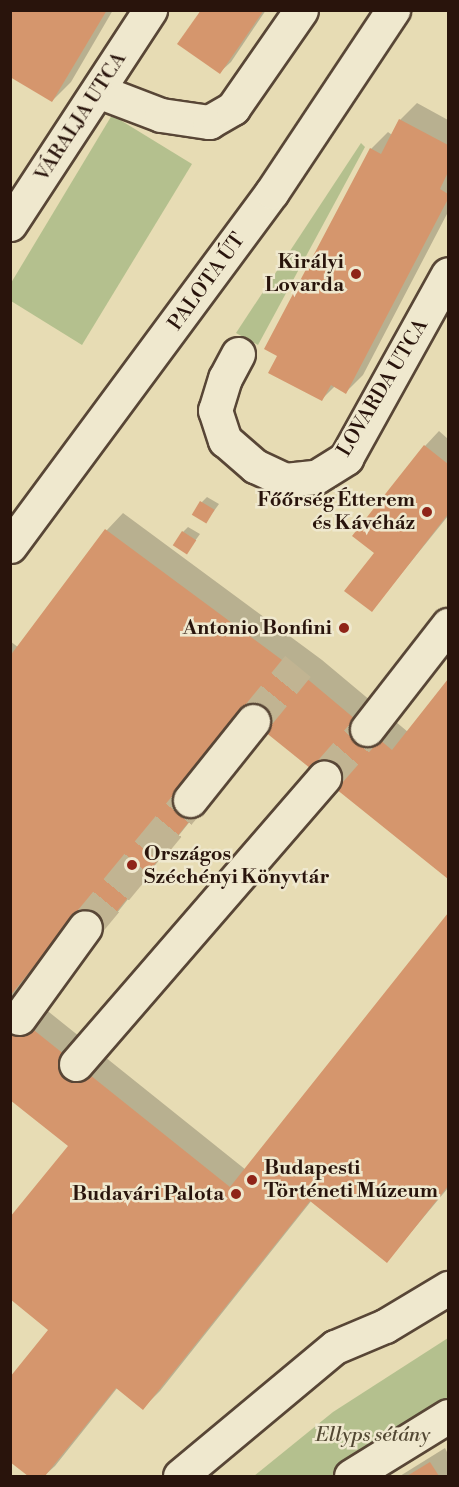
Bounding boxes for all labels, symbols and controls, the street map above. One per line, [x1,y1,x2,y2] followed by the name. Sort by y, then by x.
[30,48,132,186] street label: VÁRALJA UTCA
[164,229,250,335] street label: PALOTA ÚT
[265,250,344,297] place label: Királyi Lovarda
[349,267,363,281] marker: Királyi Lovarda
[333,315,433,461] street label: LOVARDA UTCA
[257,488,415,535] place label: Főőrség Étterem és Kávéház
[420,505,434,519] marker: Főőrség Étterem és Kávéház
[183,616,332,640] place label: Antonio Bonfini
[337,621,351,635] marker: Antonio Bonfini
[144,842,329,889] place label: Országos Széchényi Könyvtár
[125,858,139,872] marker: Országos Széchényi Könyvtár
[264,1156,438,1203] place label: Budapesti Történeti Múzeum
[245,1173,259,1187] marker: Budapesti Történeti Múzeum
[72,1182,224,1206] place label: Budavári Palota
[229,1187,243,1201] marker: Budavári Palota
[316,1423,430,1447] park label: Ellyps sétány

